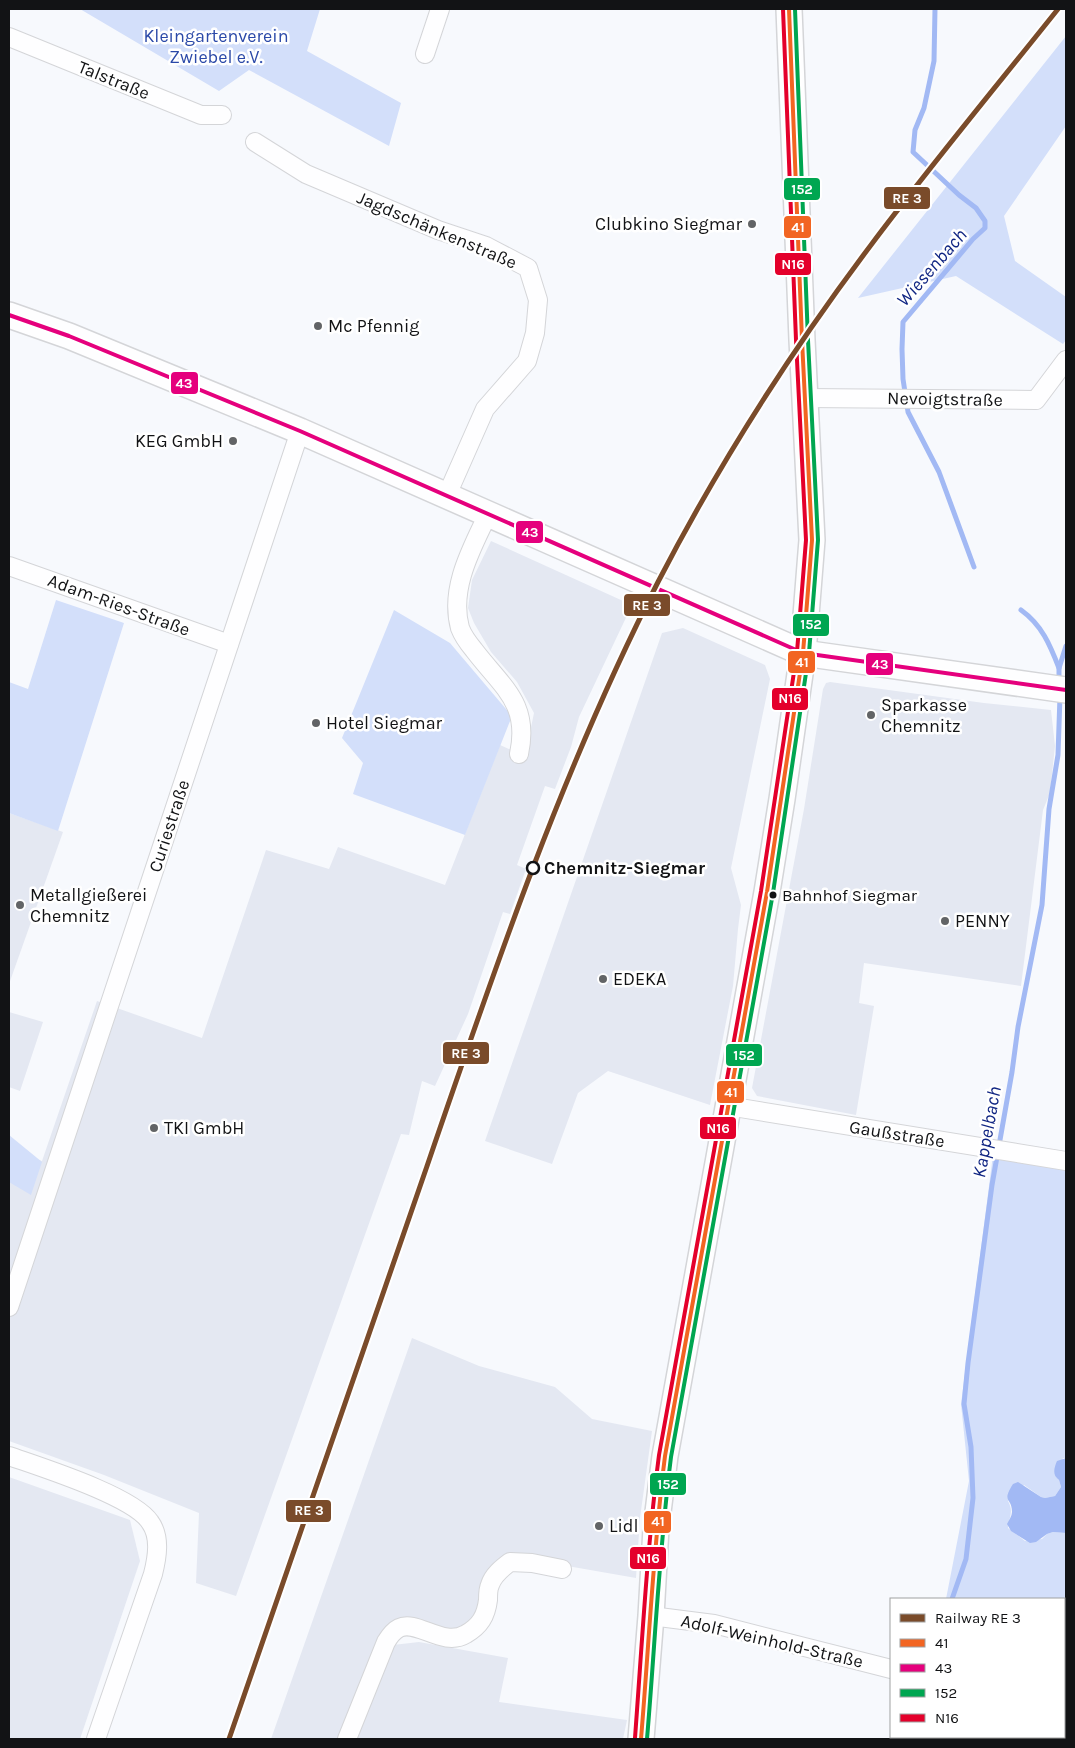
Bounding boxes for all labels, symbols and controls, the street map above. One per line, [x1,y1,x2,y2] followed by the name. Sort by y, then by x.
[143,25,289,68] park label: Kleingartenverein Zwiebel e.V.
[75,56,153,104] street label: Talstraße
[783,177,821,201] line badge: 152
[791,181,813,198] text: 152
[354,186,520,274] street label: Jagdschänkenstraße
[883,186,931,210] line badge: RE 3
[892,190,922,207] text: RE 3
[595,213,742,235] place label: Clubkino Siegmar
[783,215,812,239] line badge: 41
[746,218,758,230] marker: Clubkino Siegmar
[791,219,805,236] text: 41
[892,224,972,311] water label: Wiesenbach
[774,252,812,276] line badge: N16
[781,256,805,273] text: N16
[328,315,419,337] place label: Mc Pfennig
[312,320,324,332] marker: Mc Pfennig
[170,371,199,395] line badge: 43
[175,375,193,392] text: 43
[887,387,1003,411] street label: Nevoigtstraße
[135,430,223,452] place label: KEG GmbH
[227,435,239,447] marker: KEG GmbH
[515,520,544,544] line badge: 43
[521,524,539,541] text: 43
[45,569,193,641] street label: Adam-Ries-Straße
[623,593,671,617] line badge: RE 3
[632,597,662,614] text: RE 3
[792,613,830,637] line badge: 152
[800,616,822,633] text: 152
[787,650,816,674] line badge: 41
[865,652,894,676] line badge: 43
[795,654,809,671] text: 41
[871,656,889,673] text: 43
[771,687,809,711] line badge: N16
[778,690,802,707] text: N16
[881,694,967,737] place label: Sparkasse Chemnitz
[865,709,877,721] marker: Sparkasse Chemnitz
[326,712,443,734] place label: Hotel Siegmar
[310,717,322,729] marker: Hotel Siegmar
[144,777,194,875] street label: Curiestraße
[544,857,705,879] place label: Chemnitz-Siegmar
[526,861,540,875] marker: Chemnitz-Siegmar
[30,884,147,927] place label: Metallgießerei Chemnitz
[782,885,918,905] place label: Bahnhof Siegmar
[768,890,778,900] marker: Bahnhof Siegmar
[14,899,26,911] marker: Metallgießerei Chemnitz
[955,910,1010,932] place label: PENNY
[939,915,951,927] marker: PENNY
[613,968,666,990] place label: EDEKA
[597,973,609,985] marker: EDEKA
[442,1041,490,1065] line badge: RE 3
[725,1043,763,1067] line badge: 152
[451,1045,481,1062] text: RE 3
[733,1047,755,1064] text: 152
[716,1080,745,1104] line badge: 41
[724,1084,738,1101] text: 41
[968,1085,1006,1180] water label: Kappelbach
[699,1116,737,1140] line badge: N16
[848,1116,946,1152] street label: Gaußstraße
[164,1117,244,1139] place label: TKI GmbH
[706,1120,730,1137] text: N16
[148,1122,160,1134] marker: TKI GmbH
[649,1472,687,1496] line badge: 152
[657,1476,679,1493] text: 152
[285,1499,332,1523] line badge: RE 3
[294,1502,324,1519] text: RE 3
[643,1510,672,1534] line badge: 41
[651,1513,665,1530] text: 41
[609,1515,638,1537] place label: Lidl
[593,1520,605,1532] marker: Lidl
[629,1546,667,1570] line badge: N16
[636,1550,660,1567] text: N16
[890,1598,1065,1738] legend
[679,1609,865,1673] street label: Adolf-Weinhold-Straße
[935,1609,1021,1627] text: Railway RE 3
[935,1634,948,1652] text: 41
[935,1659,952,1677] text: 43
[935,1684,957,1702] text: 152
[935,1709,959,1727] text: N16

